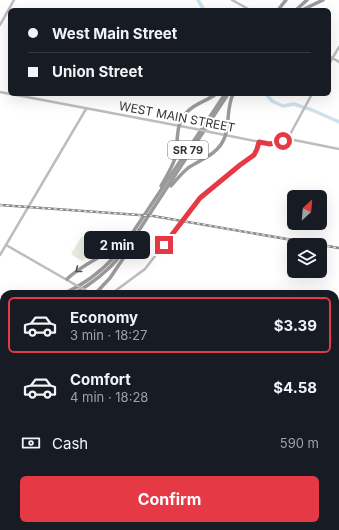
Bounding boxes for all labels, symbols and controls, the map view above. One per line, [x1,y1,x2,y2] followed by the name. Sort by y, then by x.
[52,24,177,43] text: West Main Street
[52,62,143,81] text: Union Street
[118,98,237,135] street label: WEST MAIN STREET
[274,132,292,150] route start
[168,141,208,159] road number: SR 79
[287,190,327,230] north arrow
[287,190,327,278] map controls
[84,231,150,259] callout: 2 min
[155,236,173,254] route end
[100,237,134,253] text: 2 min
[287,238,327,278] button: layers
[75,265,82,272] one-way arrow
[22,307,58,343] icon: car
[70,308,138,327] text: Economy
[274,316,317,335] text: $3.39
[70,327,147,343] text: 3 min · 18:27
[22,369,58,405] icon: car
[70,370,131,389] text: Comfort
[273,378,317,397] text: $4.58
[70,389,148,405] text: 4 min · 18:28
[20,432,42,454] icon: cash
[52,434,88,453] text: Cash
[280,435,319,451] text: 590 m
[20,476,319,522] button: Confirm

